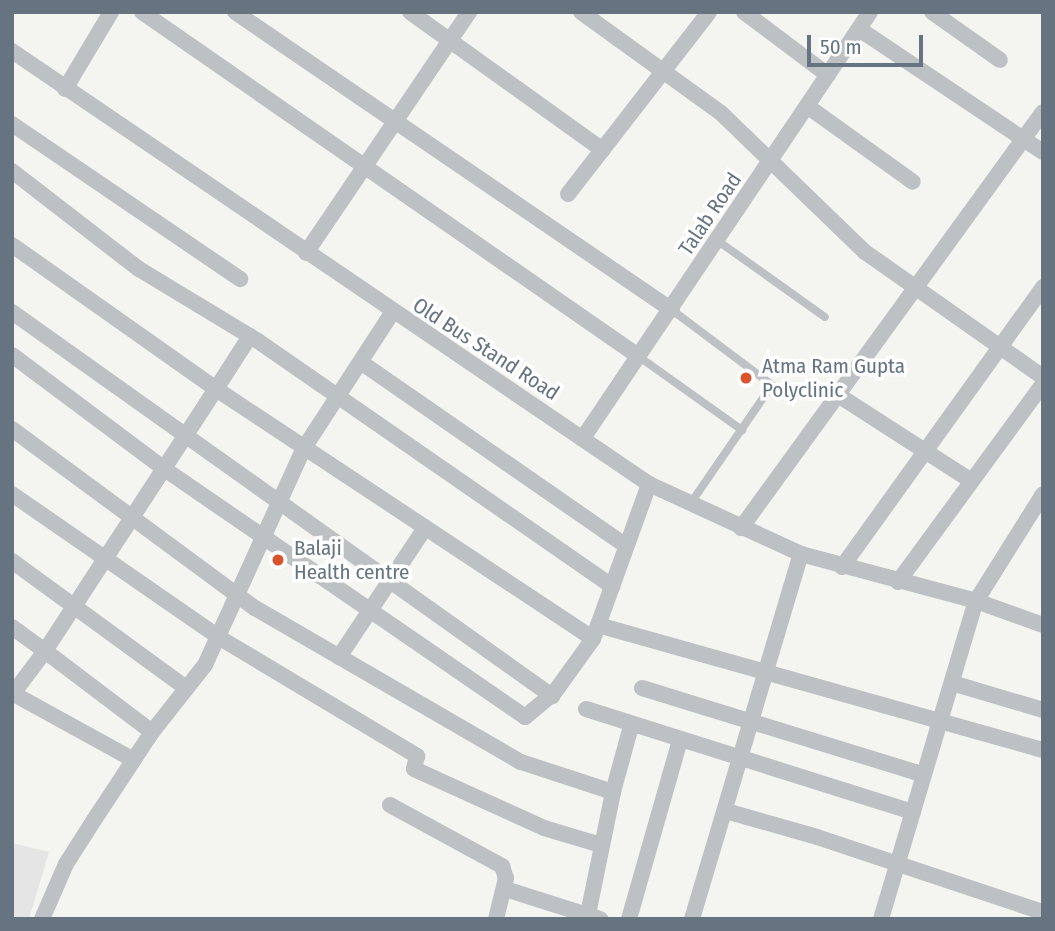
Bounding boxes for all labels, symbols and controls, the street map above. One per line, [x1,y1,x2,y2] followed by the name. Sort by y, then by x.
[810,21,926,65] scale bar
[820,34,862,60] text: 50 m
[673,168,747,260] street label: Talab Road
[408,292,564,406] street label: Old Bus Stand Road
[762,353,905,403] place label: Atma Ram Gupta Polyclinic
[736,368,756,388] marker: Atma Ram Gupta Polyclinic
[294,535,409,585] place label: Balaji Health centre
[268,550,288,570] marker: Balaji Health centre

